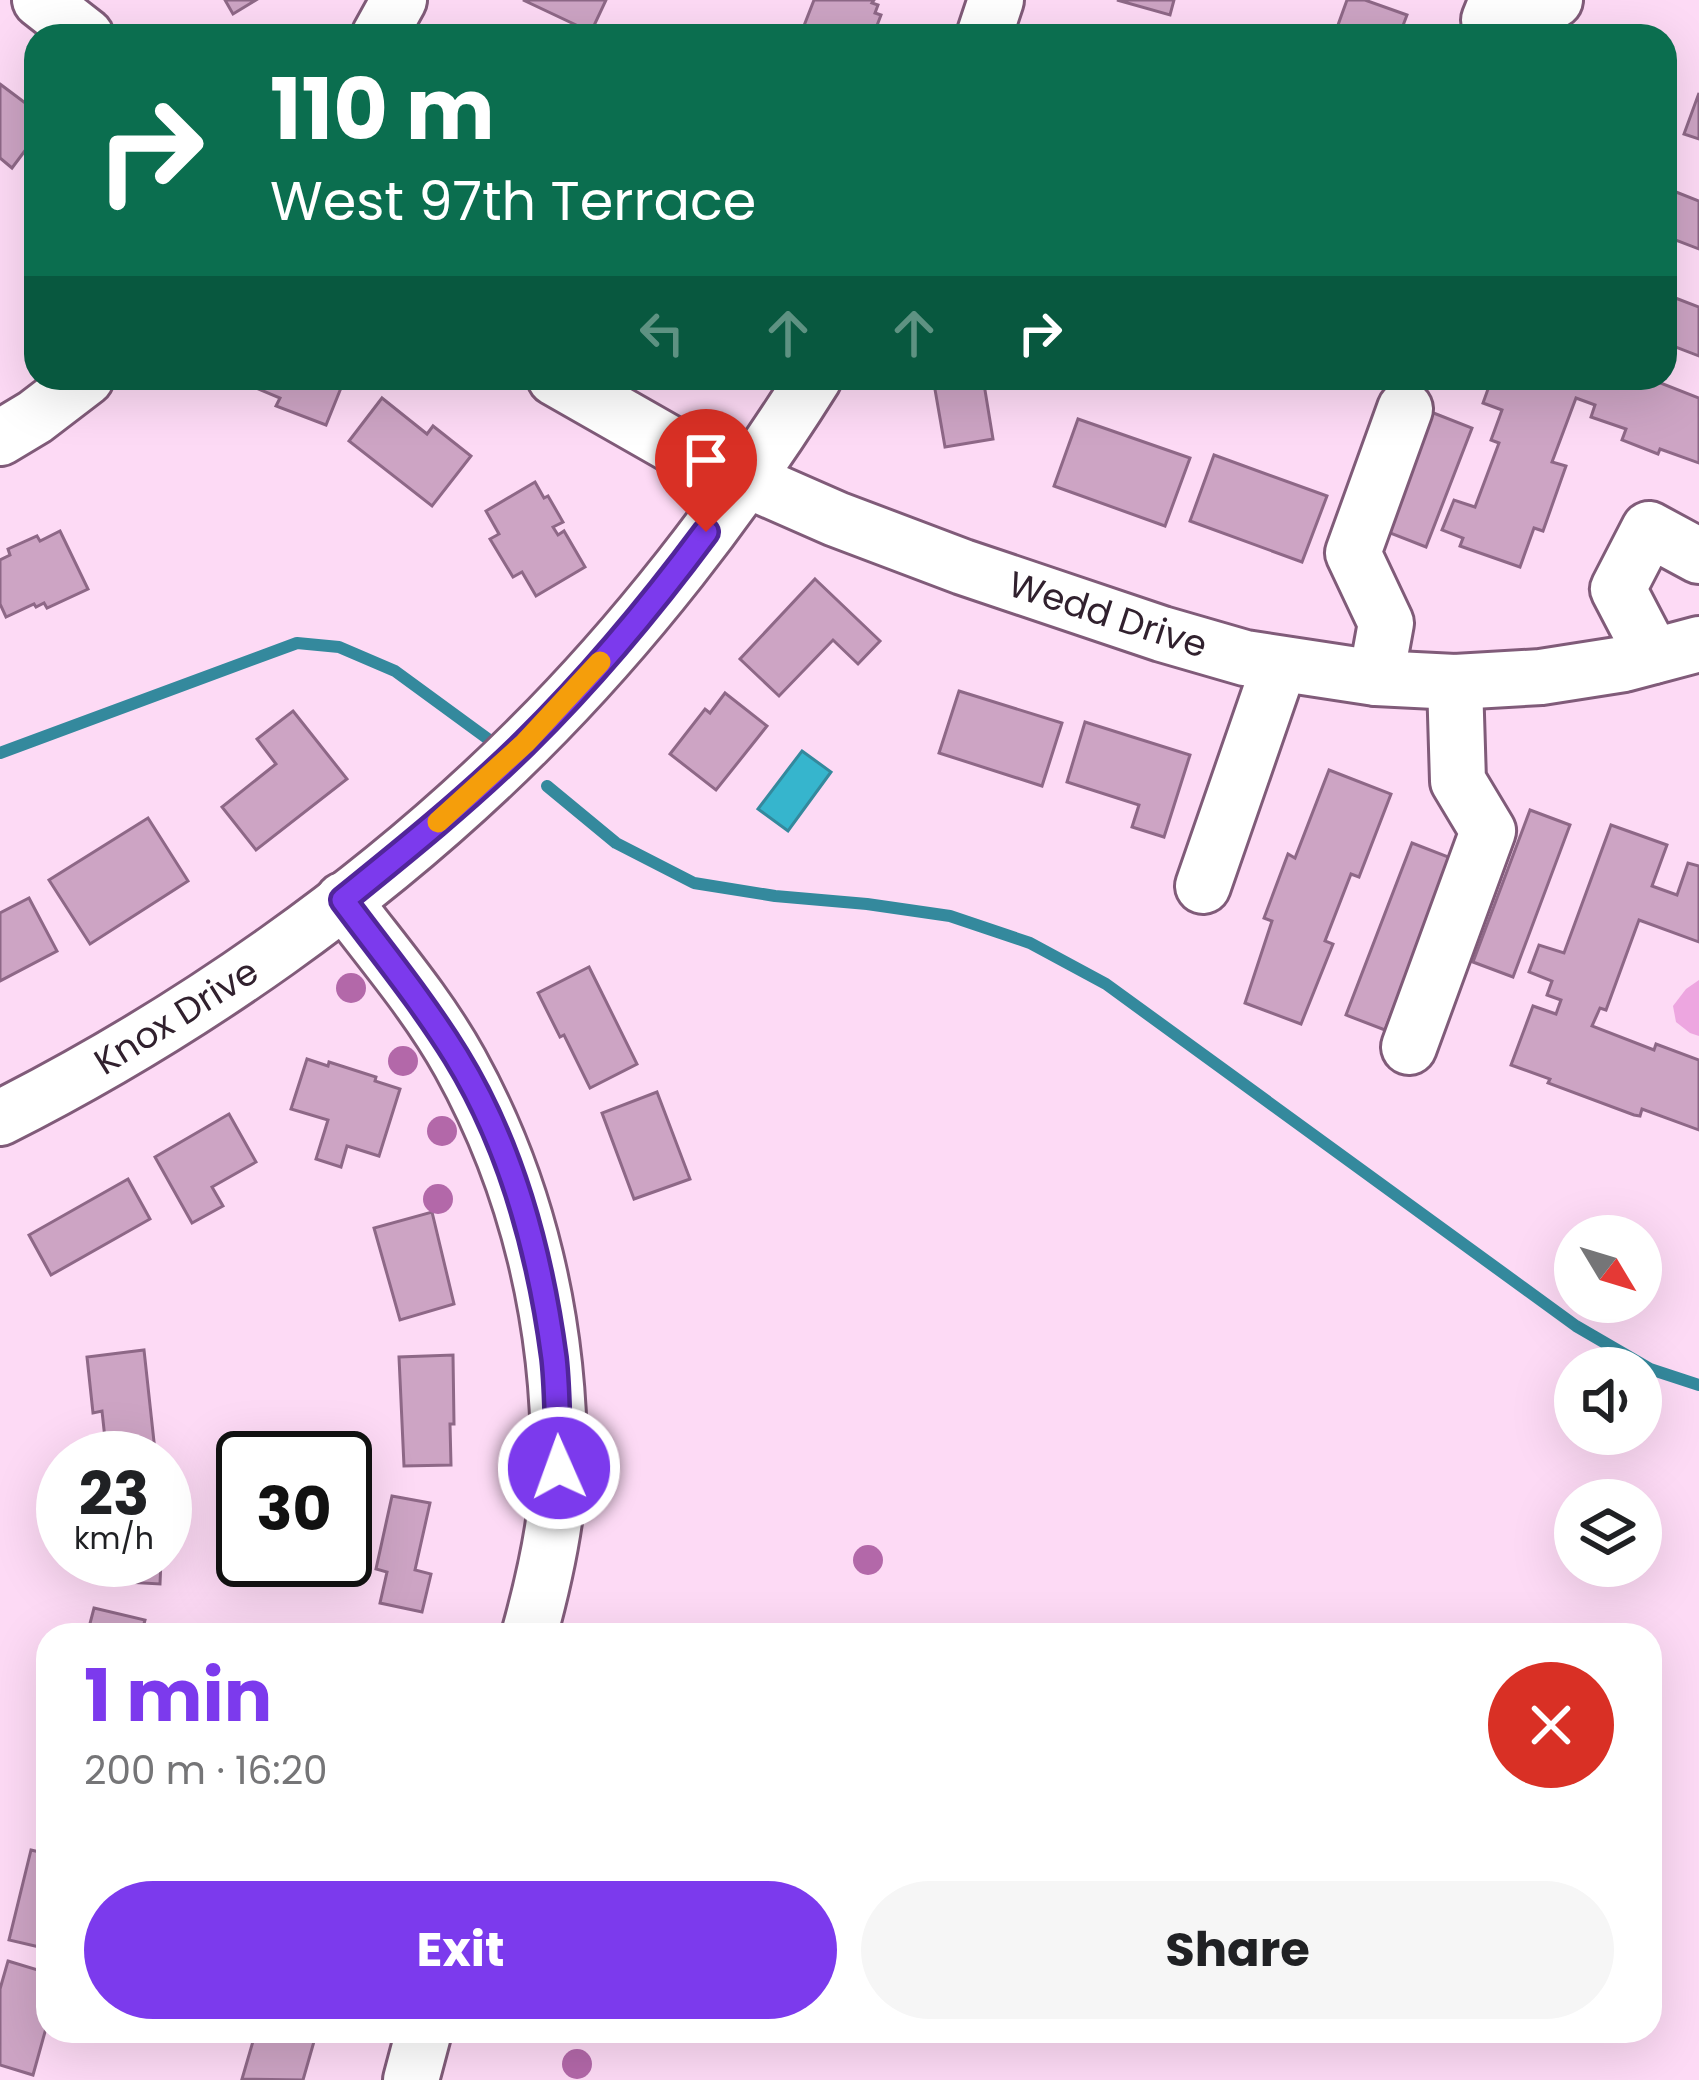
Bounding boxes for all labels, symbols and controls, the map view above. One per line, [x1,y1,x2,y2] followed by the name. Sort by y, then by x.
[270,51,495,168] text: 110 m
[72,72,228,228] icon: right
[270,163,756,239] text: West 97th Terrace
[629,300,695,366] icon: left
[755,300,821,366] icon: ahead
[881,300,947,366] icon: ahead
[1007,300,1073,366] icon: right
[655,409,757,532] pin
[673,427,739,493] icon: arrive
[1002,558,1214,671] street label: Wedd Drive
[84,946,268,1087] street label: Knox Drive
[1554,1215,1662,1323] north arrow
[1554,1215,1662,1587] map controls
[1554,1347,1662,1455] button: sound
[496,1405,622,1531] position arrow
[216,1431,372,1587] speed limit sign: 30
[79,1452,149,1536] text: 23
[1554,1479,1662,1587] button: layers
[74,1517,154,1560] text: km/h
[84,1645,272,1746] text: 1 min
[1488,1662,1614,1788] button: close
[84,1743,328,1798] text: 200 m · 16:20
[84,1881,837,2019] button: Exit
[861,1881,1614,2019] button: Share

